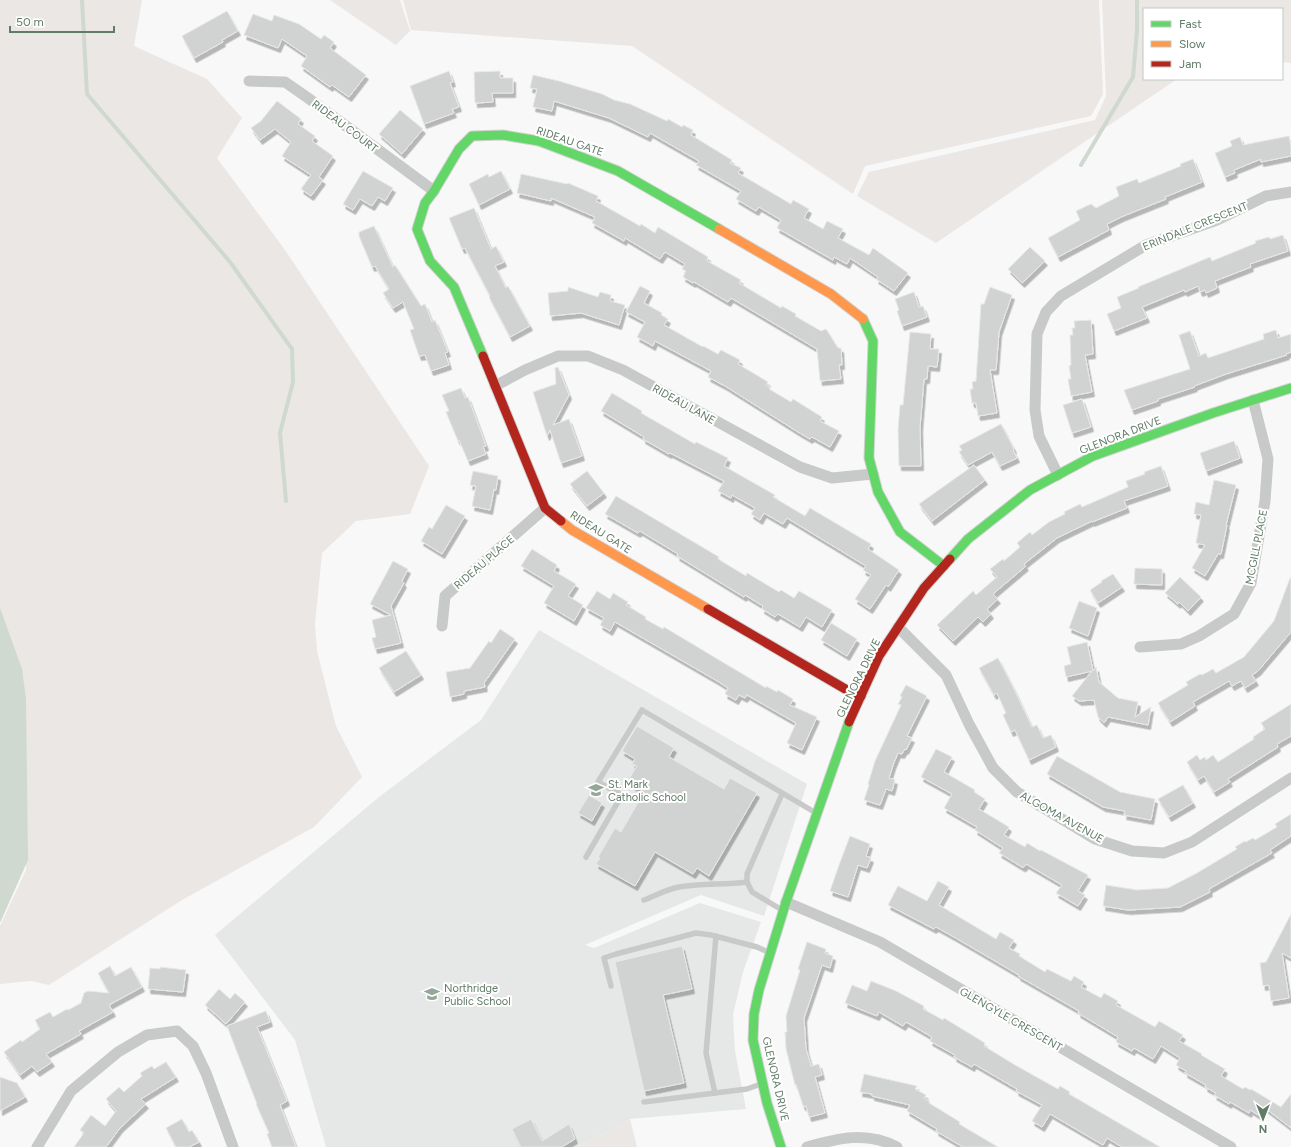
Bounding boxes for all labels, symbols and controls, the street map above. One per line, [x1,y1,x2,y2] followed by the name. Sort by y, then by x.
[10,8,114,34] scale bar
[1143,8,1283,80] legend
[16,15,44,29] text: 50 m
[1179,17,1202,31] text: Fast
[1179,37,1206,51] text: Slow
[1179,57,1202,71] text: Jam
[309,97,380,155] street label: RIDEAU COURT
[535,124,605,159] street label: RIDEAU GATE
[1141,199,1250,253] street label: ERINDALE CRESCENT
[650,382,718,427] street label: RIDEAU LANE
[1078,414,1163,457] street label: GLENORA DRIVE
[568,508,634,557] street label: RIDEAU GATE
[1243,508,1270,586] street label: MCGILL PLACE
[452,533,517,592] street label: RIDEAU PLACE
[834,637,883,720] street label: GLENORA DRIVE
[608,778,686,804] place label: St. Mark Catholic School
[587,781,605,799] school or university icon: St. Mark Catholic School
[1018,789,1106,846] street label: ALGOMA AVENUE
[444,982,511,1008] place label: Northridge Public School
[423,985,441,1003] school or university icon: Northridge Public School
[957,985,1064,1054] street label: GLENGYLE CRESCENT
[759,1036,792,1123] street label: GLENORA DRIVE
[1243,1099,1283,1139] north arrow
[1259,1122,1267,1135] text: N

